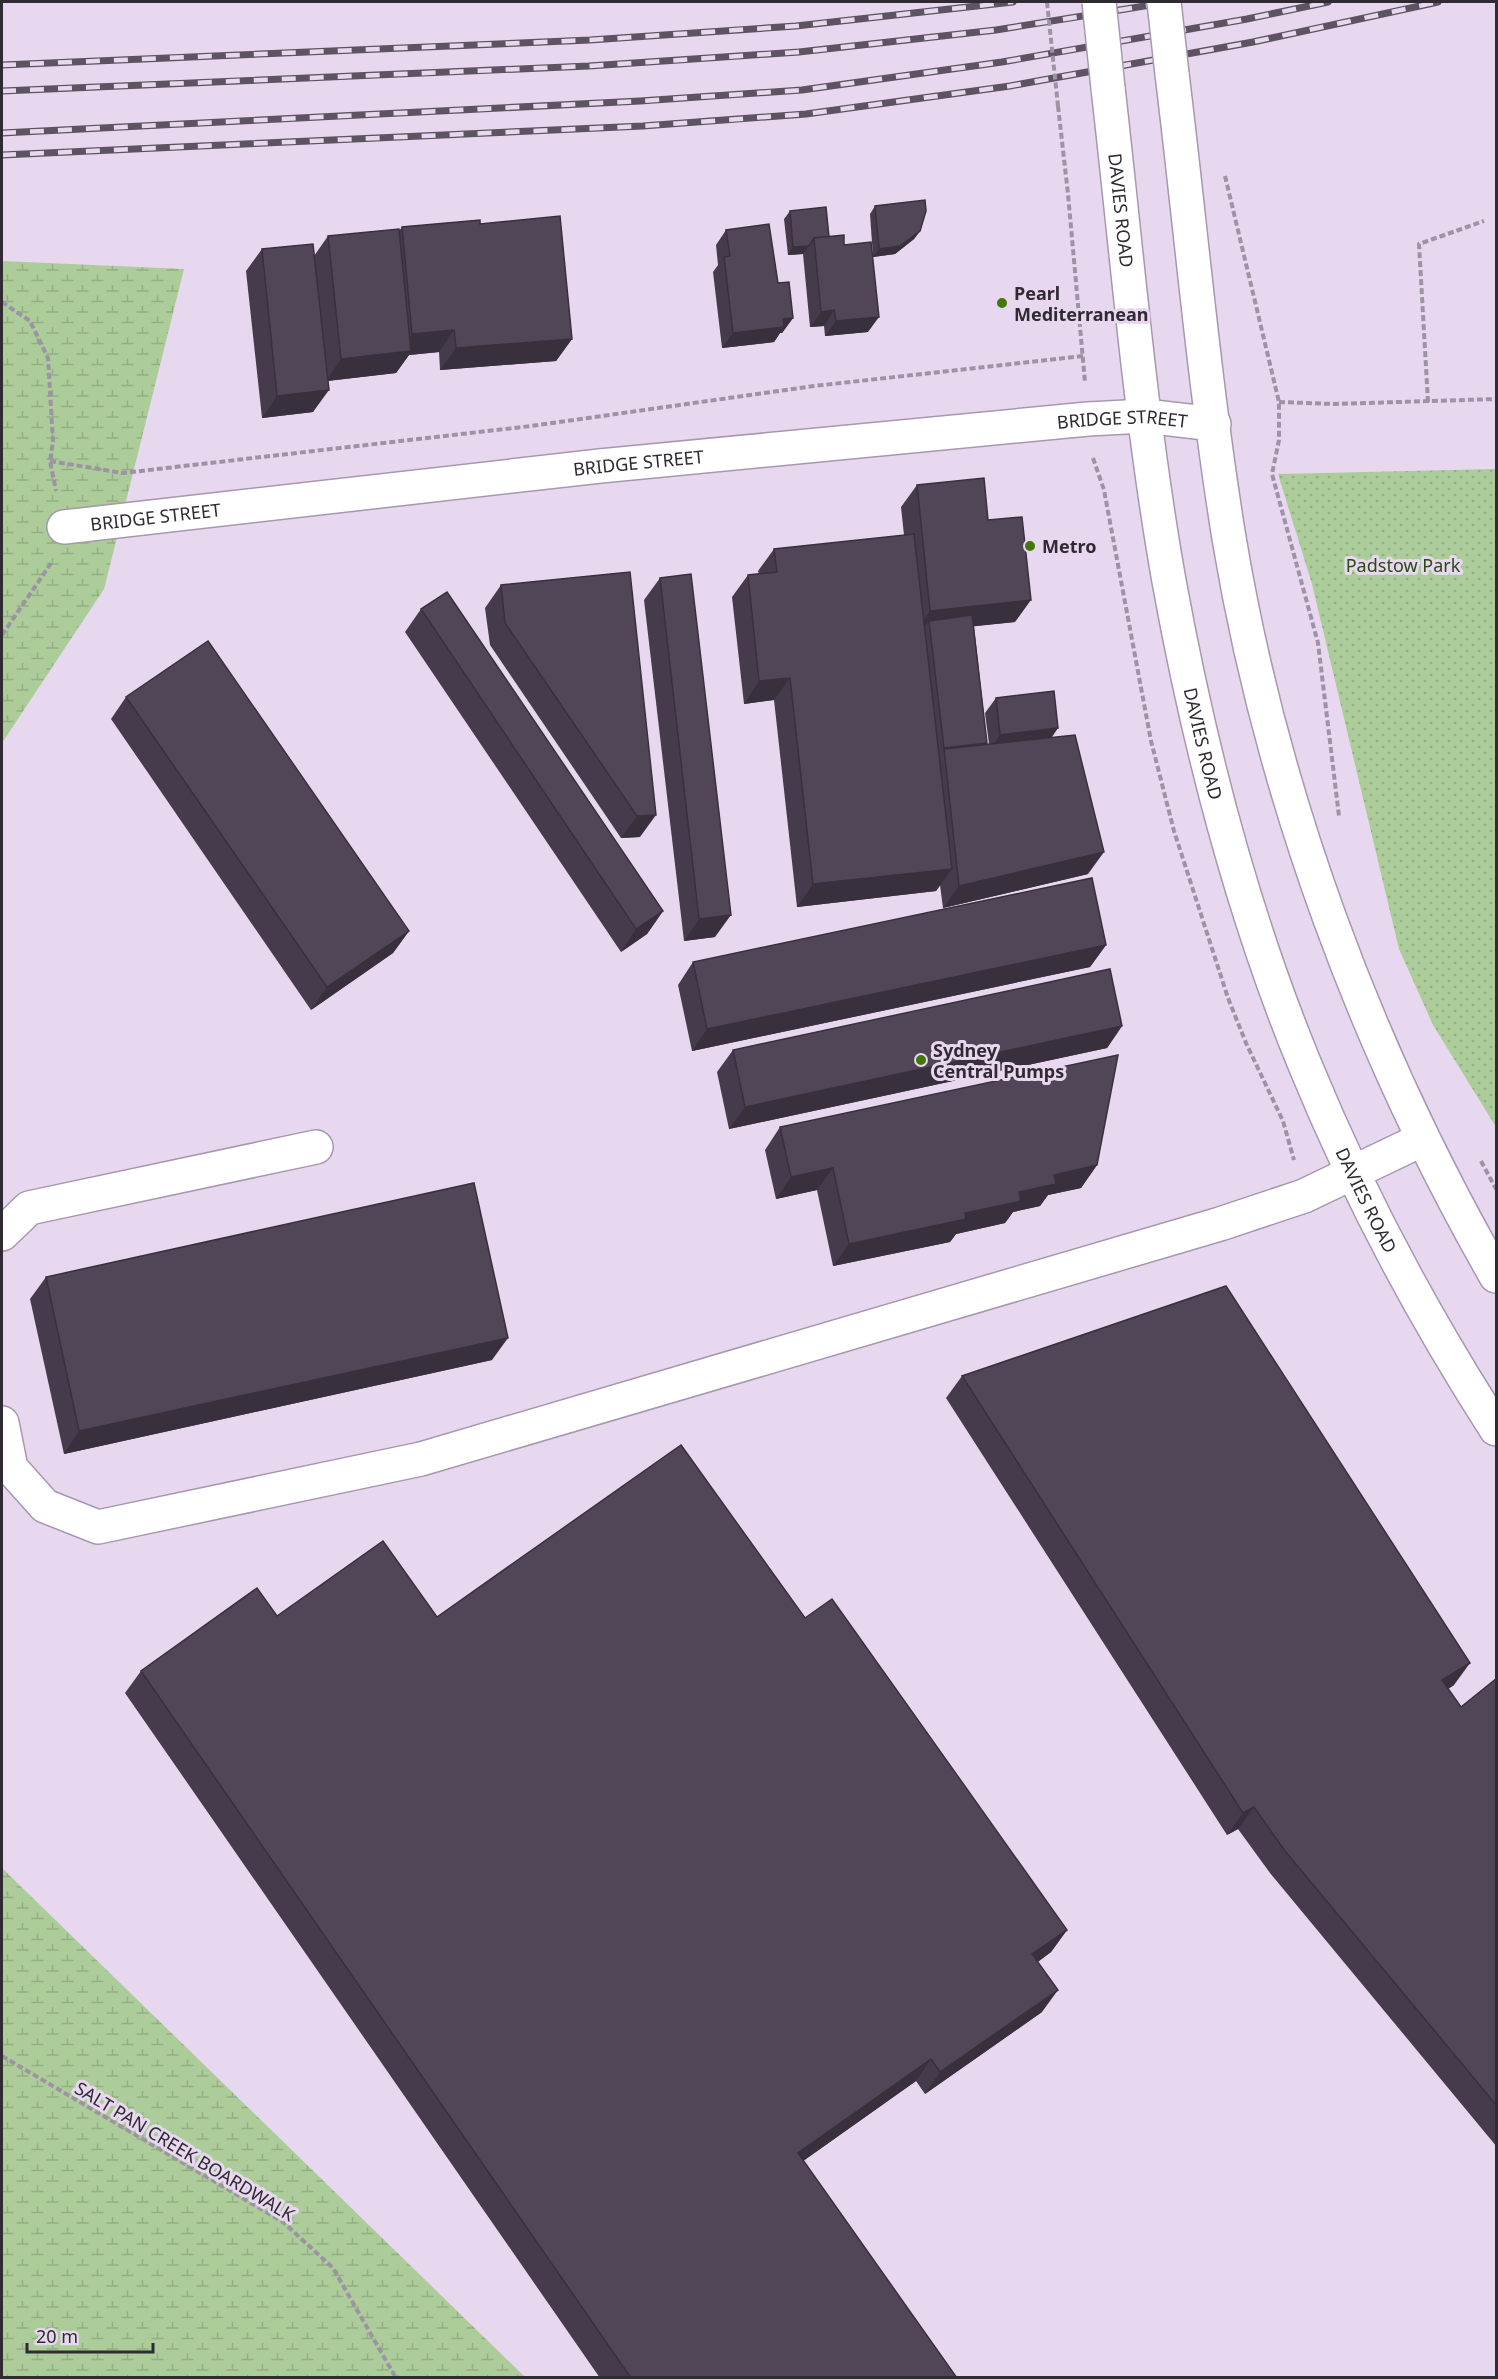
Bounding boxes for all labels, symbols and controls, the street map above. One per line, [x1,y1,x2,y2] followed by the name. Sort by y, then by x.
[1103,152,1139,269] street label: DAVIES ROAD
[1014,281,1148,326] place label: Pearl Mediterranean
[995,296,1009,310] marker: Pearl Mediterranean
[1056,404,1189,434] street label: BRIDGE STREET
[572,444,705,481] street label: BRIDGE STREET
[89,497,222,536] street label: BRIDGE STREET
[1042,534,1096,558] place label: Metro
[1023,539,1037,553] marker: Metro
[1346,553,1461,577] park label: Padstow Park
[1178,685,1228,802] street label: DAVIES ROAD
[933,1038,1064,1083] place label: Sydney Central Pumps
[914,1053,928,1067] marker: Sydney Central Pumps
[1330,1143,1403,1257] street label: DAVIES ROAD
[71,2076,300,2227] street label: SALT PAN CREEK BOARDWALK
[27,2316,153,2354] scale bar
[36,2324,78,2348] text: 20 m

